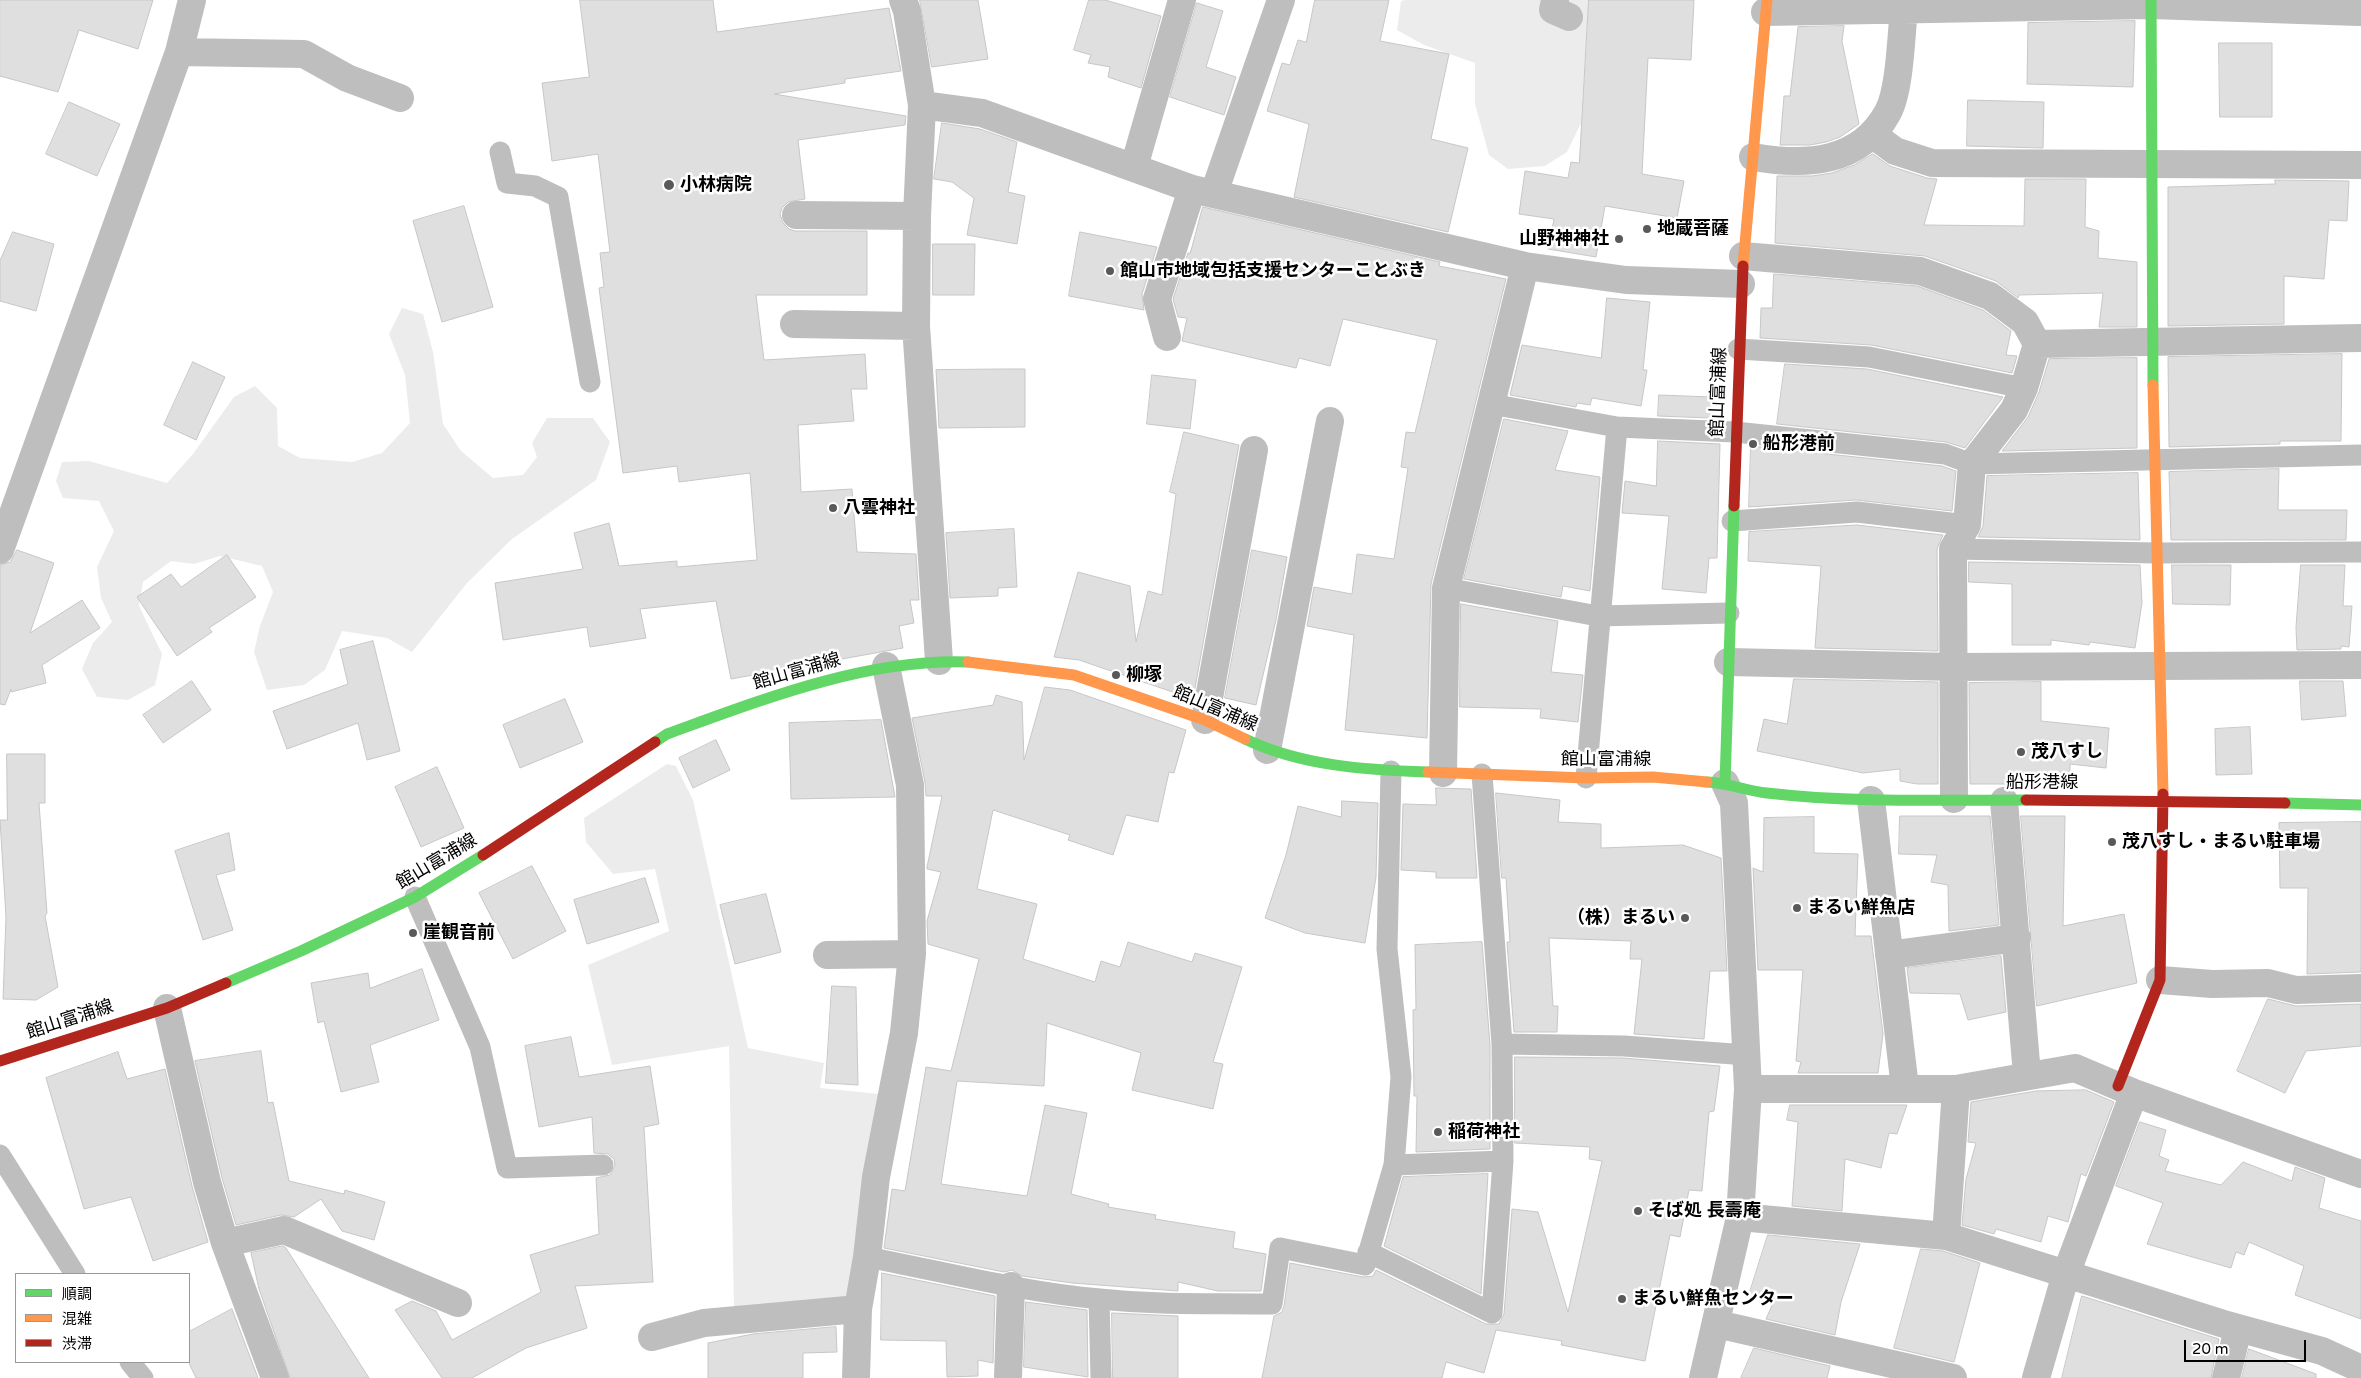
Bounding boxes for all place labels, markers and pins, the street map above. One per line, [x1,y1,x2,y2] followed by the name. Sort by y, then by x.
[680,174,752,196] place label: 小林病院
[662,178,676,192] marker: 小林病院
[1657,218,1729,240] place label: 地蔵菩薩
[1641,223,1653,235] marker: 地蔵菩薩
[1519,228,1609,250] place label: 山野神神社
[1613,233,1625,245] marker: 山野神神社
[1120,260,1426,282] place label: 館山市地域包括支援センターことぶき
[1104,265,1116,277] marker: 館山市地域包括支援センターことぶき
[1763,433,1835,455] place label: 船形港前
[1747,438,1759,450] marker: 船形港前
[843,497,915,519] place label: 八雲神社
[827,502,839,514] marker: 八雲神社
[1126,664,1162,686] place label: 柳塚
[1110,669,1122,681] marker: 柳塚
[2031,741,2103,763] place label: 茂八すし
[2015,746,2027,758] marker: 茂八すし
[2122,831,2320,853] place label: 茂八すし・まるい駐車場
[2106,836,2118,848] marker: 茂八すし・まるい駐車場
[1807,897,1915,919] place label: まるい鮮魚店
[1791,902,1803,914] marker: まるい鮮魚店
[1567,907,1675,929] place label: （株）まるい
[1679,912,1691,924] marker: （株）まるい
[423,922,495,944] place label: 崖観音前
[407,927,419,939] marker: 崖観音前
[1448,1121,1520,1143] place label: 稲荷神社
[1432,1126,1444,1138] marker: 稲荷神社
[1648,1200,1761,1222] place label: そば処 長壽庵
[1632,1205,1644,1217] marker: そば処 長壽庵
[1632,1288,1794,1310] place label: まるい鮮魚センター
[1616,1293,1628,1305] marker: まるい鮮魚センター

